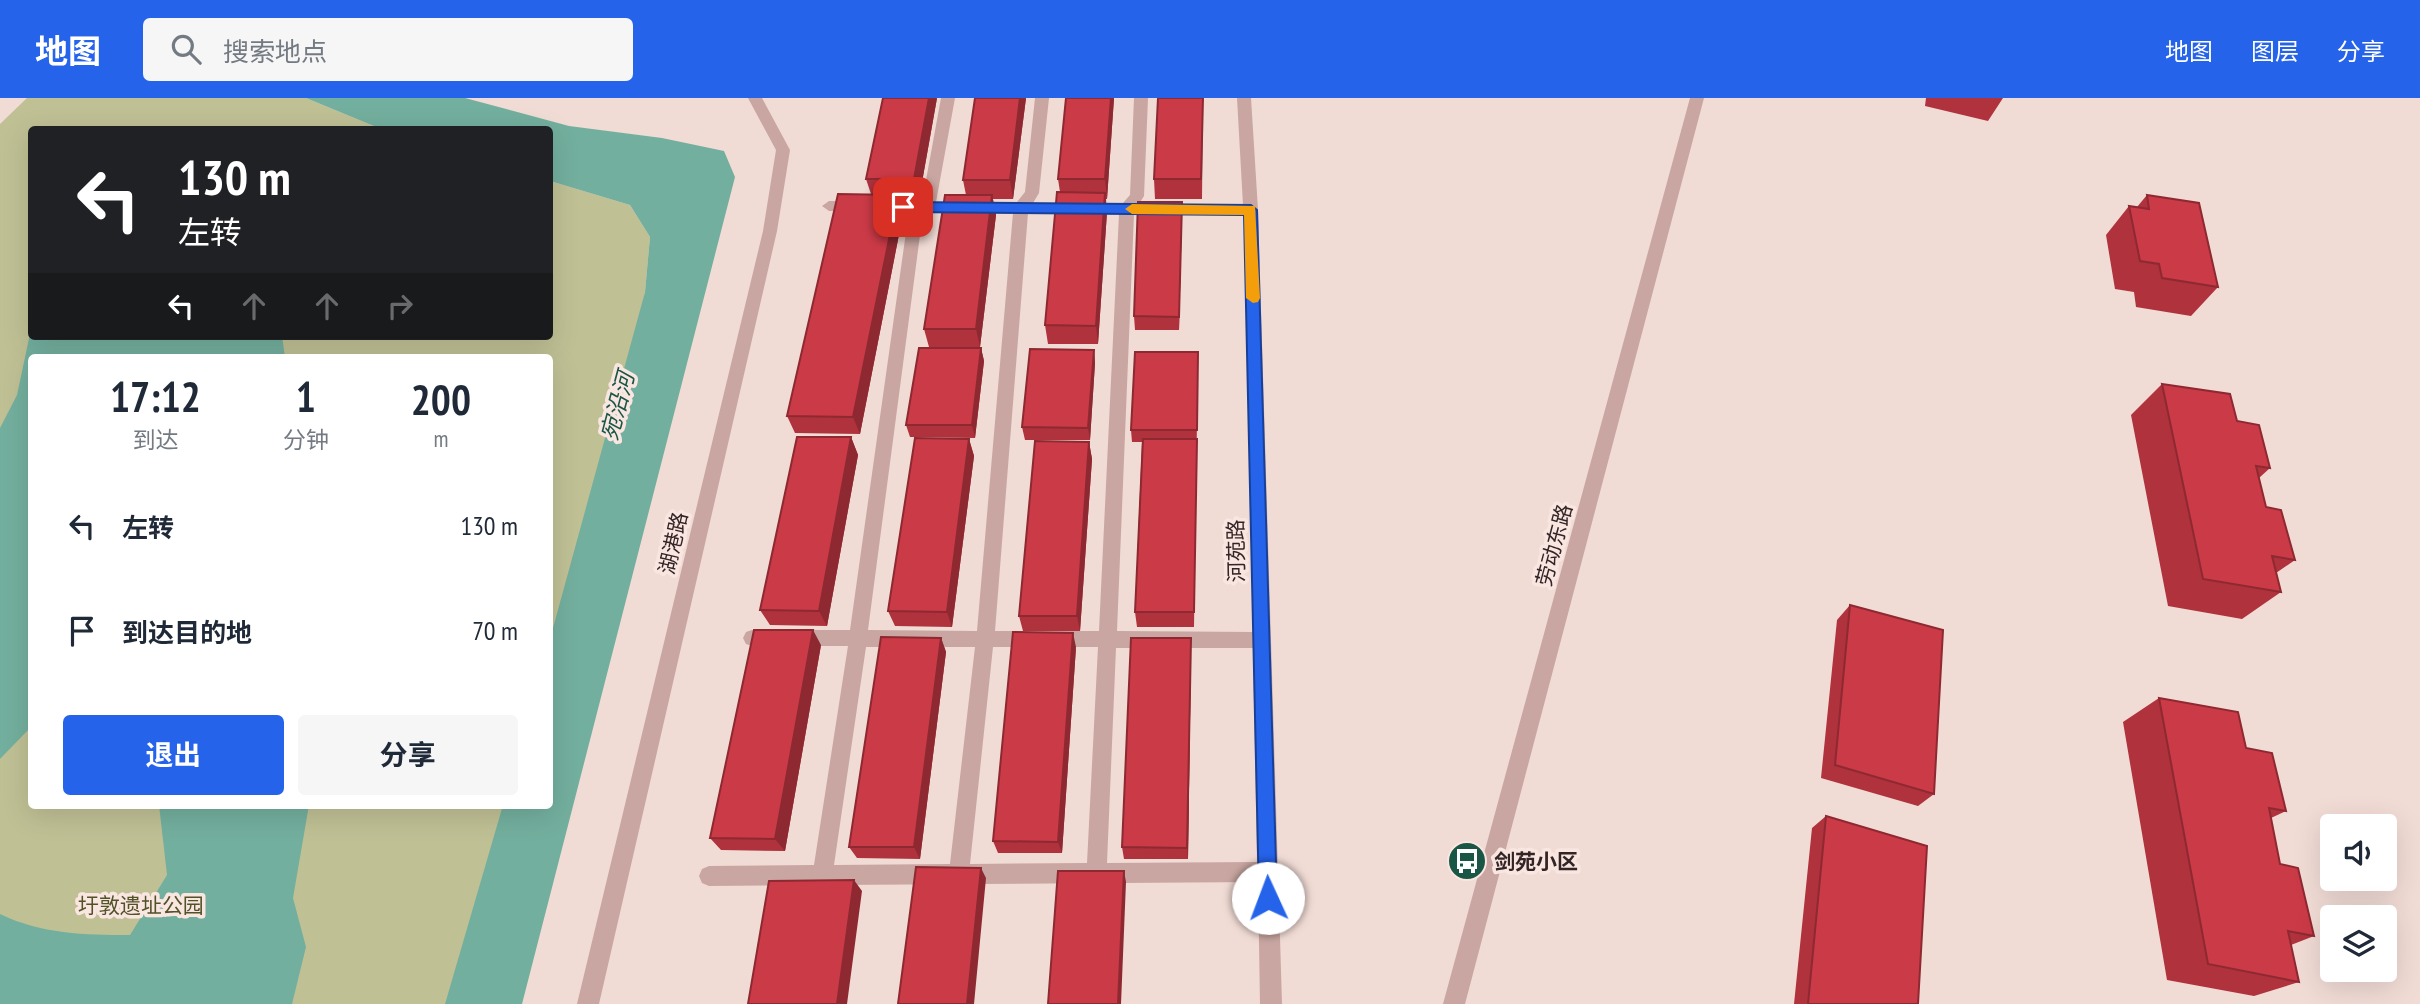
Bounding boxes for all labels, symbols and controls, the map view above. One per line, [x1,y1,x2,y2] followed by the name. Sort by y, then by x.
[143,18,633,81] search box
[35,29,101,72] text: 地图
[167,30,205,68] icon: search
[223,35,327,68] text: 搜索地点
[2165,36,2213,67] text: 地图
[2251,36,2299,67] text: 图层
[2337,36,2385,67] text: 分享
[178,145,291,209] text: 130 m
[63,154,154,245] icon: left
[873,177,933,237] pin
[884,188,922,226] icon: arrive
[178,211,242,253] text: 左转
[162,287,200,325] icon: left
[235,287,273,325] icon: ahead
[308,287,346,325] icon: ahead
[381,287,419,325] icon: right
[594,365,641,443] water label: 宛沿河
[110,369,201,424] text: 17:12
[296,369,316,424] text: 1
[411,372,471,427] text: 200
[433,424,448,453] text: m
[132,425,178,454] text: 到达
[283,425,329,454] text: 分钟
[1530,501,1578,589] street label: 劳动东路
[63,507,101,545] icon: left
[460,509,518,542] text: 130 m
[653,509,693,577] street label: 湖港路
[122,511,174,544] text: 左转
[1222,519,1250,583] street label: 河苑路
[63,612,101,650] icon: arrive
[472,614,518,647] text: 70 m
[122,616,252,649] text: 到达目的地
[63,715,284,795] button: 退出
[298,715,518,795] button: 分享
[2320,814,2397,982] map controls
[2320,814,2397,891] button: sound
[1446,840,1488,882] bus stop icon: 剑苑小区
[1494,848,1578,875] place label: 剑苑小区
[1231,861,1305,935] position arrow
[78,892,204,919] park label: 圩敦遗址公园
[2320,905,2397,982] button: layers

